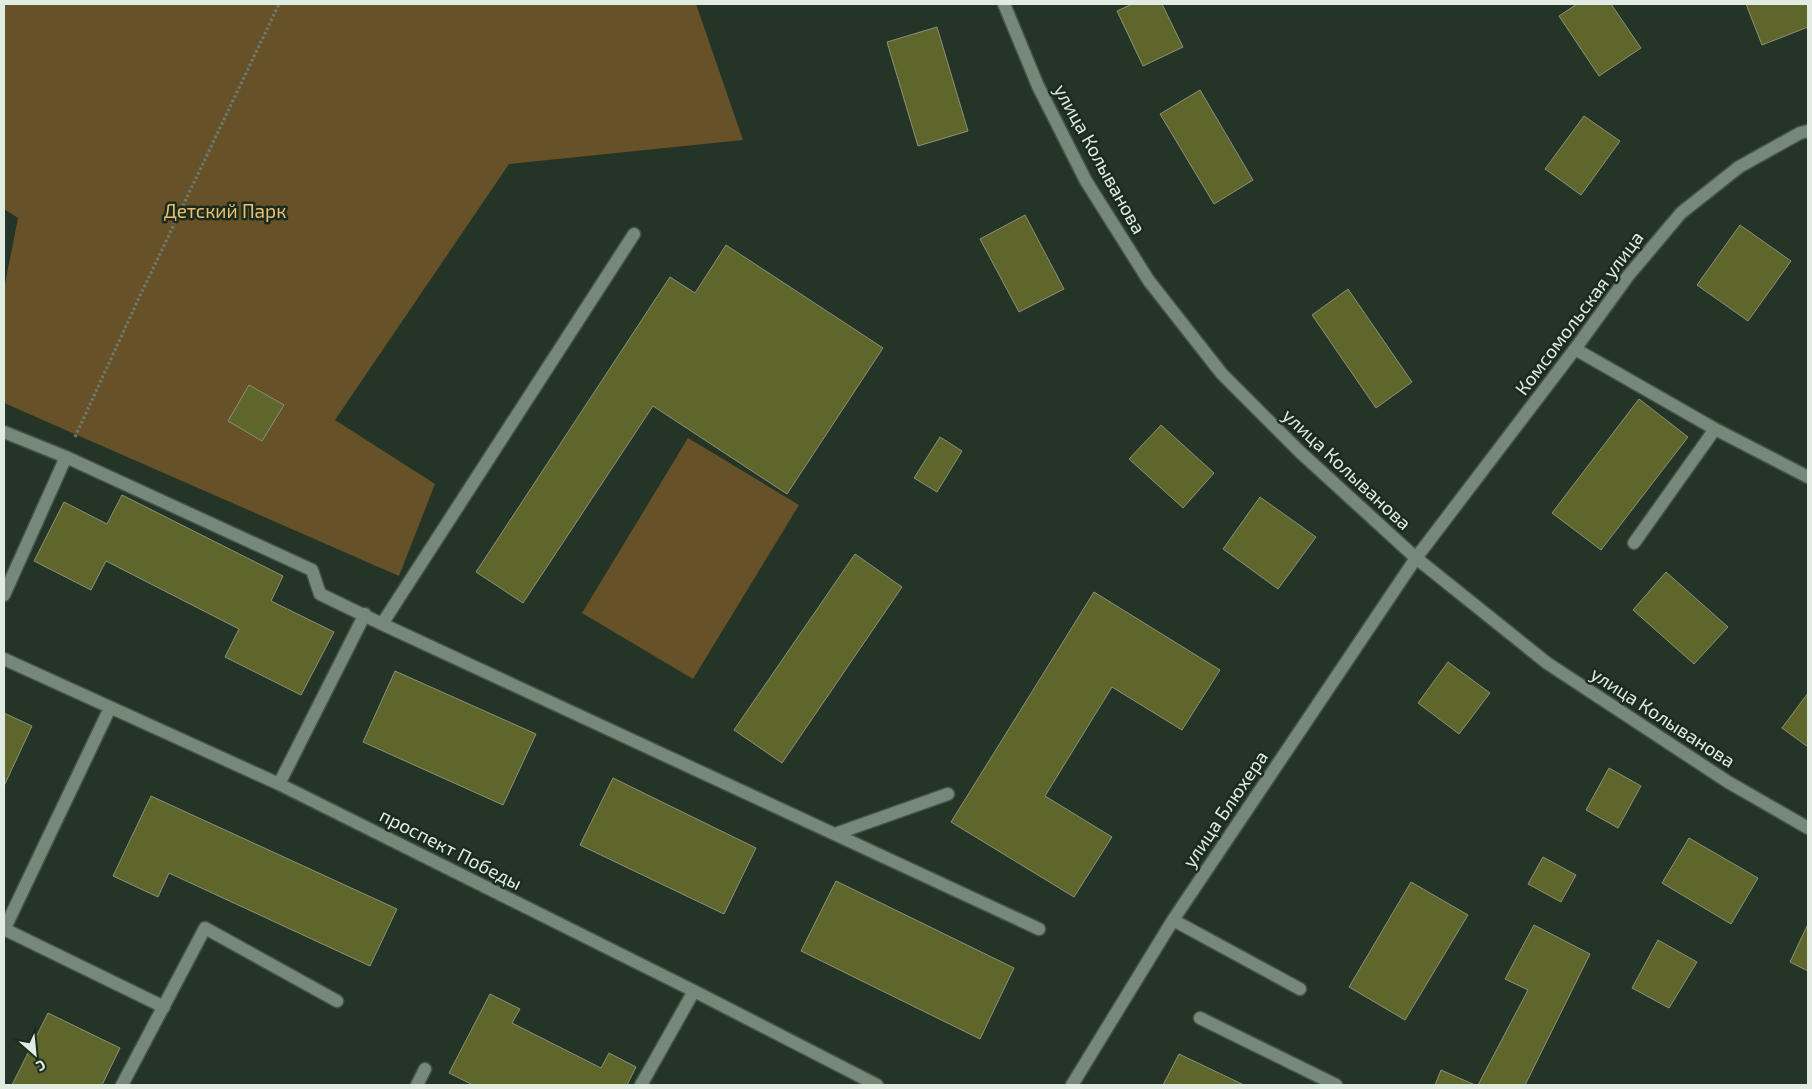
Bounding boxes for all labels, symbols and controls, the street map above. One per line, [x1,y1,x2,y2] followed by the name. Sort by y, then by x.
[1049,80,1151,238] street label: улица Колыванова
[164,199,286,222] park label: Детский Парк
[1509,226,1649,400] street label: Комсомольская улица
[1278,403,1416,535] street label: улица Колыванова
[1586,661,1740,773] street label: улица Колыванова
[1177,746,1273,872] street label: улица Блюхера
[376,803,526,894] street label: проспект Победы
[10,1029,60,1079] north arrow
[34,1057,49,1075] text: С

